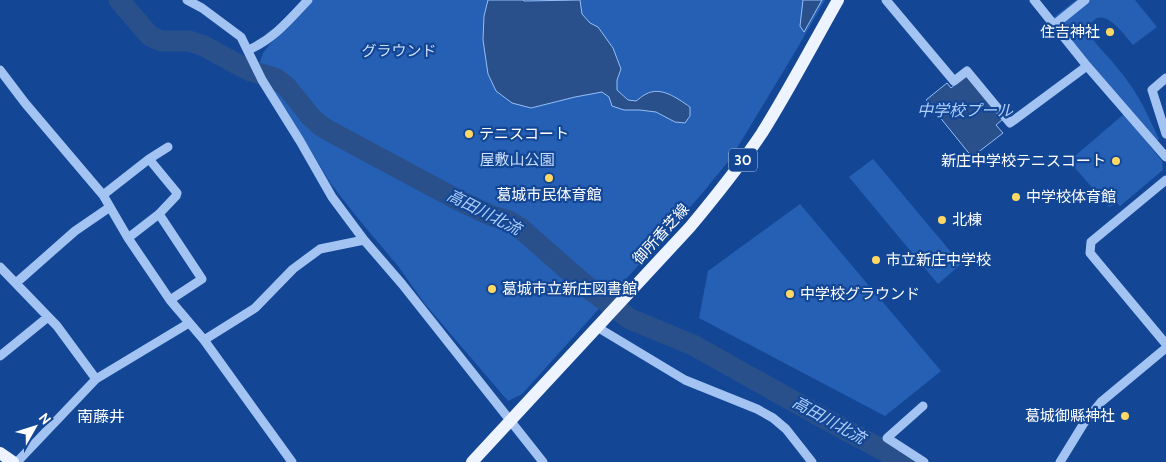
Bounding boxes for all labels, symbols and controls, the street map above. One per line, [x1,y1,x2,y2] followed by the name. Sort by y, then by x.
[1040,23,1100,41] place label: 住吉神社
[1104,26,1116,38] marker: 住吉神社
[361,42,437,60] park label: グラウンド
[917,101,1014,120] water label: 中学校プール
[479,125,569,143] place label: テニスコート
[463,128,475,140] marker: テニスコート
[729,148,757,172] road number: 30
[479,151,555,169] park label: 屋敷山公園
[941,152,1106,170] place label: 新庄中学校テニスコート
[1110,155,1122,167] marker: 新庄中学校テニスコート
[543,172,555,184] marker: 葛城市民体育館
[444,185,527,240] water label: 高田川北流
[496,186,602,204] place label: 葛城市民体育館
[1026,188,1116,206] place label: 中学校体育館
[1010,191,1022,203] marker: 中学校体育館
[629,200,693,268] street label: 御所香芝線
[952,211,982,229] place label: 北棟
[936,214,948,226] marker: 北棟
[886,251,991,269] place label: 市立新庄中学校
[870,254,882,266] marker: 市立新庄中学校
[502,280,637,298] place label: 葛城市立新庄図書館
[486,283,498,295] marker: 葛城市立新庄図書館
[800,285,920,303] place label: 中学校グラウンド
[784,288,796,300] marker: 中学校グラウンド
[789,392,871,449] water label: 高田川北流
[10,402,60,452] north arrow
[77,407,125,426] district label: 南藤井
[1025,407,1115,425] place label: 葛城御縣神社
[35,409,55,428] text: N
[1119,410,1131,422] marker: 葛城御縣神社

